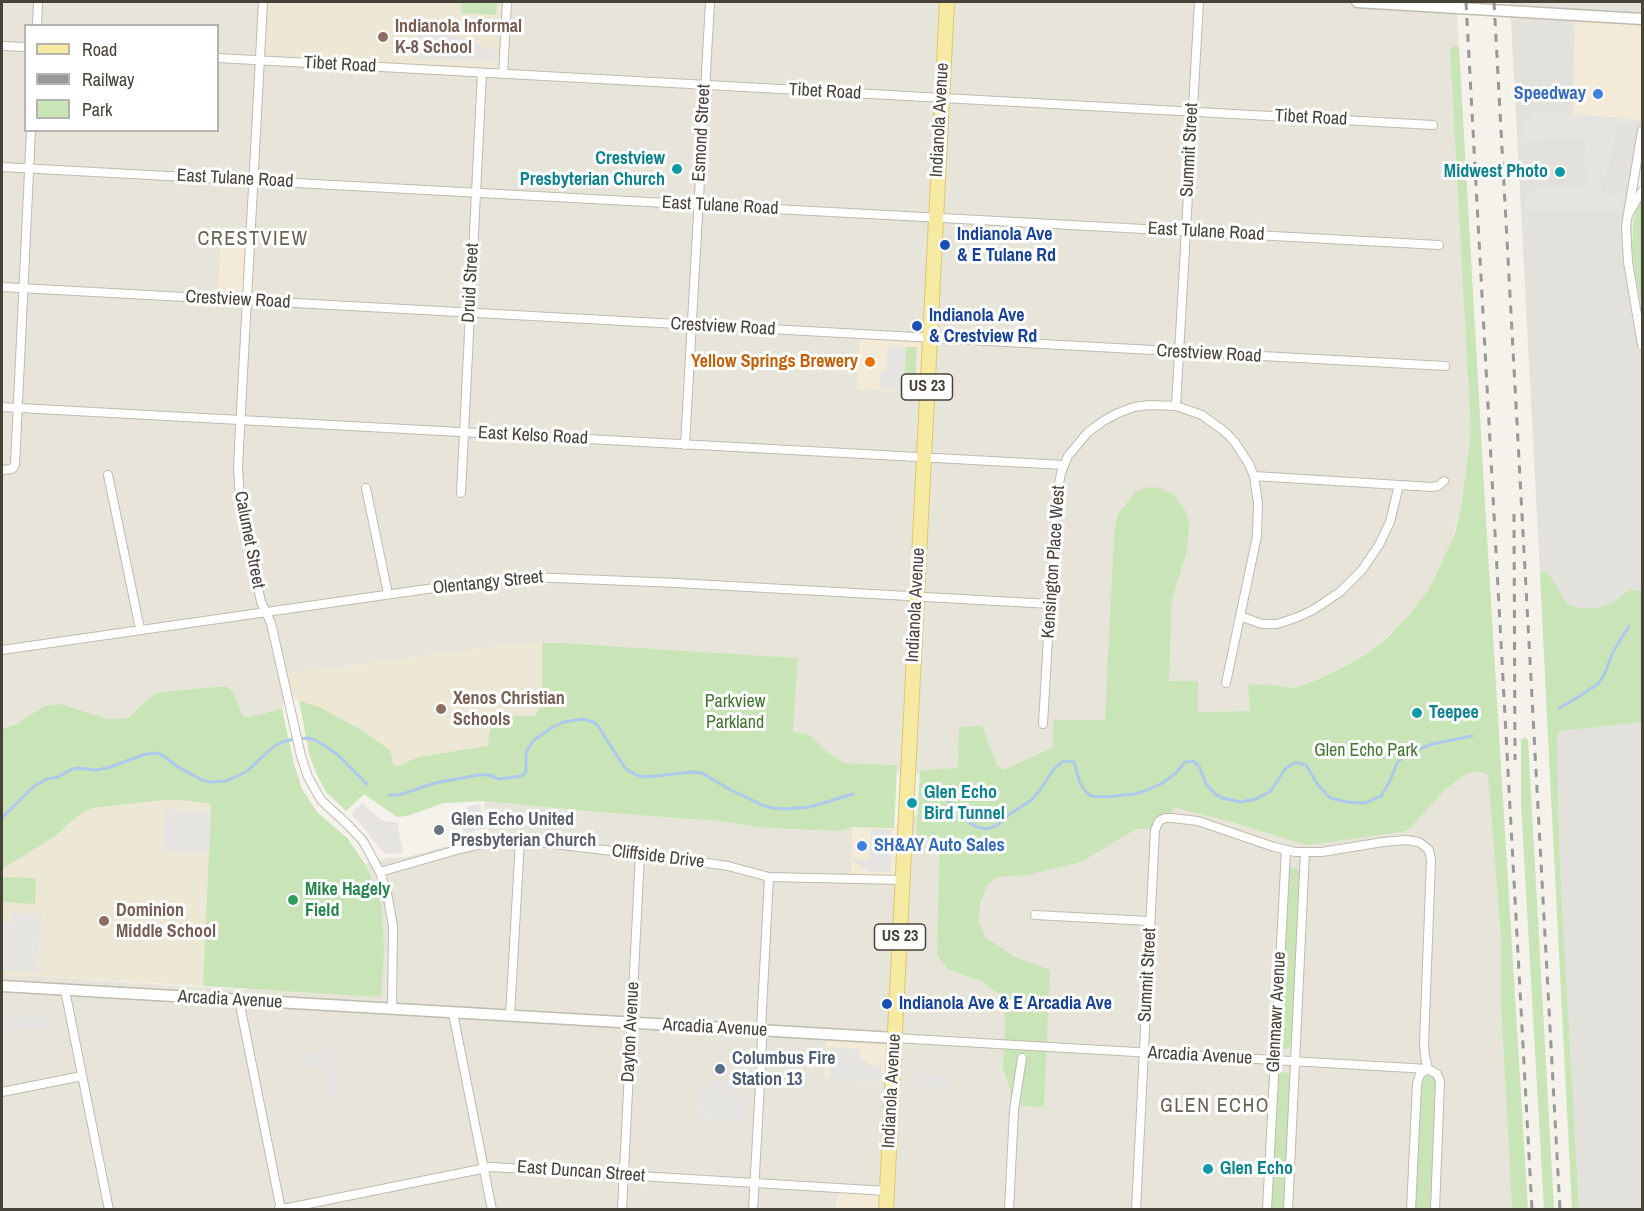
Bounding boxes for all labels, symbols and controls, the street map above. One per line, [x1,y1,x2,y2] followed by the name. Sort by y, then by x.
[395,16,522,58] place label: Indianola Informal K-8 School
[24,24,219,132] legend
[376,30,390,44] marker: Indianola Informal K-8 School
[82,37,117,62] text: Road
[303,52,377,78] street label: Tibet Road
[926,62,954,178] street label: Indianola Avenue
[82,67,135,92] text: Railway
[788,79,862,105] street label: Tibet Road
[1514,83,1586,105] place label: Speedway
[689,84,715,182] street label: Esmond Street
[1591,87,1605,101] marker: Speedway
[82,97,112,122] text: Park
[1177,102,1203,198] street label: Summit Street
[1274,105,1348,131] street label: Tibet Road
[520,148,665,190] place label: Crestview Presbyterian Church
[1444,161,1548,183] place label: Midwest Photo
[670,162,684,176] marker: Crestview Presbyterian Church
[176,165,294,193] street label: East Tulane Road
[1553,165,1567,179] marker: Midwest Photo
[661,192,779,220] street label: East Tulane Road
[1147,218,1265,246] street label: East Tulane Road
[957,224,1056,266] place label: Indianola Ave & E Tulane Rd
[198,228,308,252] district label: CRESTVIEW
[938,238,952,252] marker: Indianola Ave & E Tulane Rd
[458,243,484,323] street label: Druid Street
[185,286,291,314] street label: Crestview Road
[929,305,1037,348] place label: Indianola Ave & Crestview Rd
[670,313,776,341] street label: Crestview Road
[910,319,924,333] marker: Indianola Ave & Crestview Rd
[1156,340,1262,368] street label: Crestview Road
[691,351,858,373] place label: Yellow Springs Brewery
[863,355,877,369] marker: Yellow Springs Brewery
[902,374,952,400] road number: US 23
[478,422,588,450] street label: East Kelso Road
[1038,485,1070,639] street label: Kensington Place West
[229,490,269,590] street label: Calumet Street
[902,547,930,663] street label: Indianola Avenue
[432,566,544,600] street label: Olentangy Street
[453,688,565,730] place label: Xenos Christian Schools
[705,691,765,734] park label: Parkview Parkland
[434,702,448,716] marker: Xenos Christian Schools
[1429,702,1479,724] place label: Teepee
[1410,706,1424,720] marker: Teepee
[1314,740,1418,762] park label: Glen Echo Park
[924,782,1005,824] place label: Glen Echo Bird Tunnel
[905,796,919,810] marker: Glen Echo Bird Tunnel
[451,809,596,852] place label: Glen Echo United Presbyterian Church
[432,823,446,837] marker: Glen Echo United Presbyterian Church
[874,835,1005,857] place label: SH&AY Auto Sales
[855,839,869,853] marker: SH&AY Auto Sales
[610,841,706,873] street label: Cliffside Drive
[305,879,390,922] place label: Mike Hagely Field
[286,893,300,907] marker: Mike Hagely Field
[116,900,216,942] place label: Dominion Middle School
[97,914,111,928] marker: Dominion Middle School
[874,924,926,950] road number: US 23
[1135,927,1161,1023] street label: Summit Street
[1263,951,1291,1073] street label: Glenmawr Avenue
[618,981,644,1083] street label: Dayton Avenue
[177,986,283,1014] street label: Arcadia Avenue
[899,993,1112,1015] place label: Indianola Ave & E Arcadia Ave
[880,997,894,1011] marker: Indianola Ave & E Arcadia Ave
[662,1014,768,1042] street label: Arcadia Avenue
[878,1033,906,1149] street label: Indianola Avenue
[1147,1042,1253,1070] street label: Arcadia Avenue
[732,1048,835,1090] place label: Columbus Fire Station 13
[713,1062,727,1076] marker: Columbus Fire Station 13
[1160,1095,1270,1119] district label: GLEN ECHO
[516,1157,646,1187] street label: East Duncan Street
[1220,1158,1293,1180] place label: Glen Echo
[1201,1162,1215,1176] marker: Glen Echo

